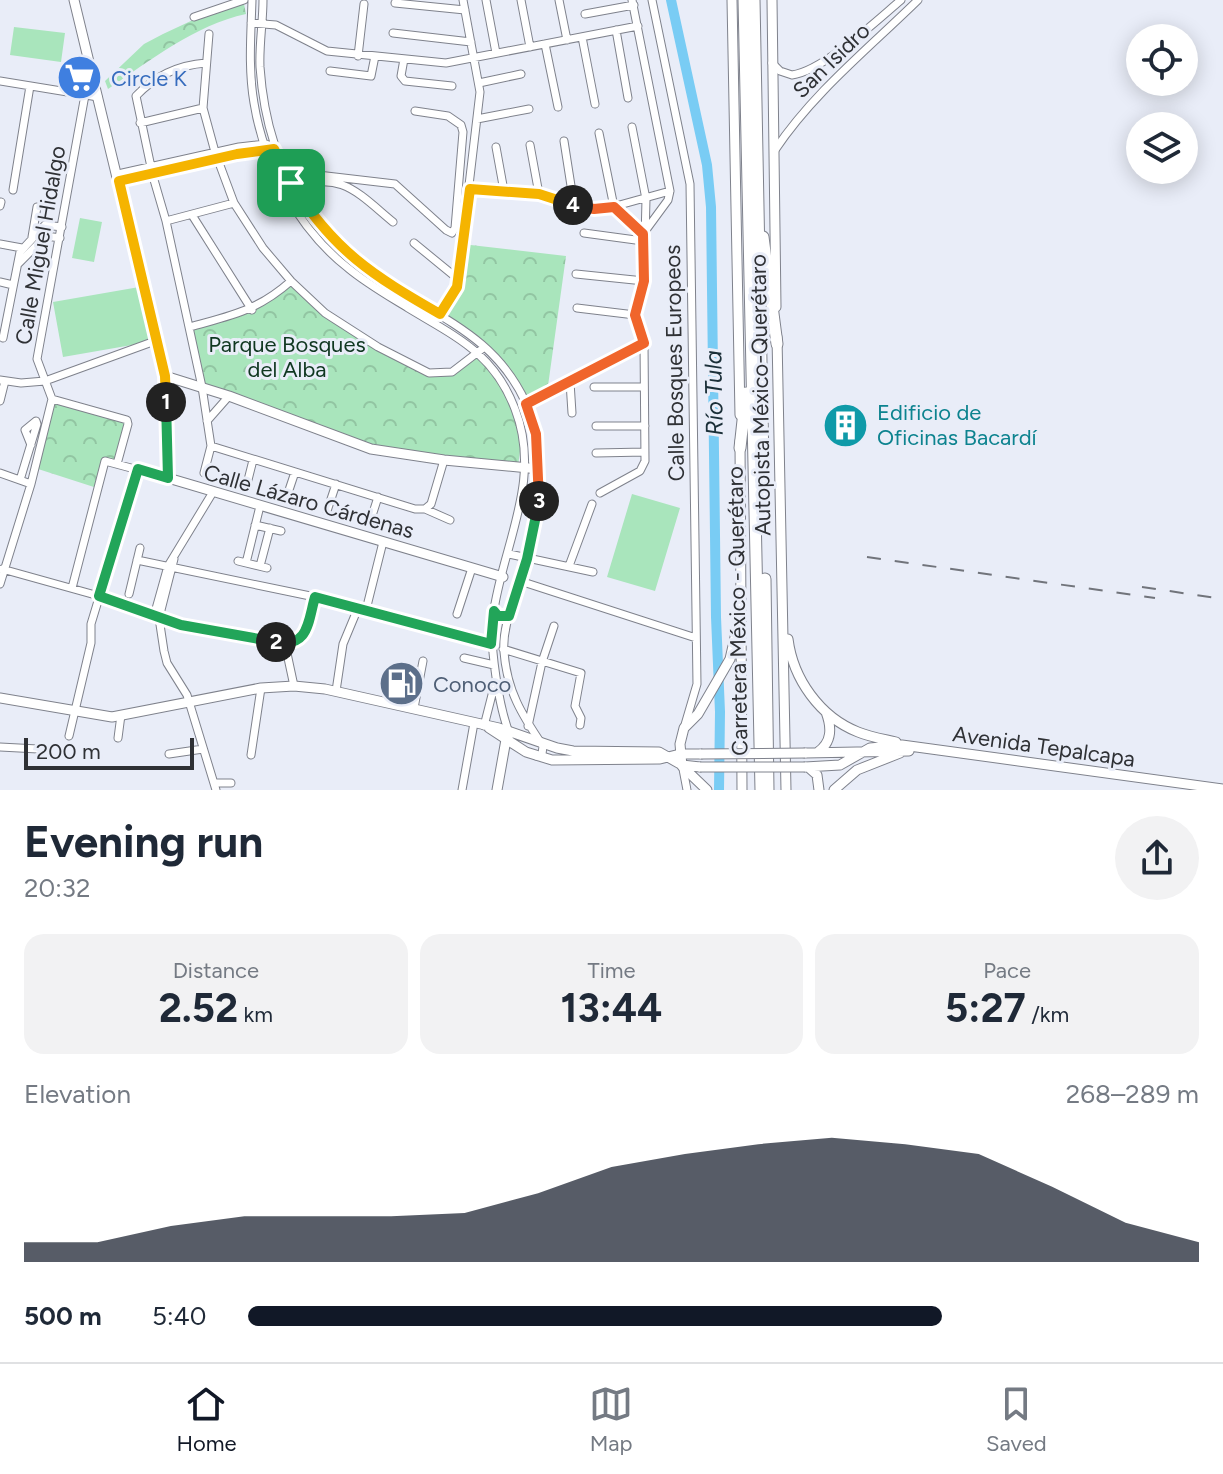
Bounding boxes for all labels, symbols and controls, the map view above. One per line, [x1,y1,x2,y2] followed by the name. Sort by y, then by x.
[787,17,876,104] street label: San Isidro
[1126,24,1198,184] map controls
[1126,24,1198,96] button: locate
[56,54,104,102] supermarket icon: Circle K
[111,65,188,92] place label: Circle K
[1126,112,1198,184] button: layers
[10,143,71,347] street label: Calle Miguel Hidalgo
[257,149,325,217] pin
[269,161,313,205] icon: arrive
[553,185,593,225] pin: 4
[566,191,580,218] text: 4
[659,244,690,482] street label: Calle Bosques Europeos
[745,254,776,536] street label: Autopista México-Querétaro
[208,331,366,383] park label: Parque Bosques del Alba
[698,350,729,436] water label: Río Tula
[146,382,186,422] pin: 1
[161,388,171,415] text: 1
[877,399,1038,451] place label: Edificio de Oficinas Bacardí
[822,401,870,449] building icon: Edificio de Oficinas Bacardí
[201,459,417,544] street label: Calle Lázaro Cárdenas
[721,466,754,756] street label: Carretera México - Querétaro
[519,481,559,521] pin: 3
[533,487,545,514] text: 3
[256,622,296,662] pin: 2
[270,628,282,655] text: 2
[378,660,426,708] fuel station icon: Conoco
[433,671,511,698] place label: Conoco
[951,720,1137,773] street label: Avenida Tepalcapa
[24,734,194,770] scale bar
[36,738,101,765] text: 200 m
[24,815,263,868] text: Evening run
[1115,816,1199,900] button: share
[24,872,90,904] text: 20:32
[173,957,259,984] text: Distance
[588,957,635,984] text: Time
[983,957,1031,984] text: Pace
[159,984,238,1032] text: 2.52
[561,984,662,1032] text: 13:44
[945,984,1026,1032] text: 5:27
[238,1001,273,1028] text: km
[1026,1001,1069,1028] text: /km
[24,1078,131,1110] text: Elevation
[1066,1078,1199,1110] text: 268–289 m
[24,1300,102,1332] text: 500 m
[152,1300,206,1332] text: 5:40
[176,1382,236,1457] tab: Home
[589,1382,633,1457] tab: Map
[986,1382,1047,1457] tab: Saved

